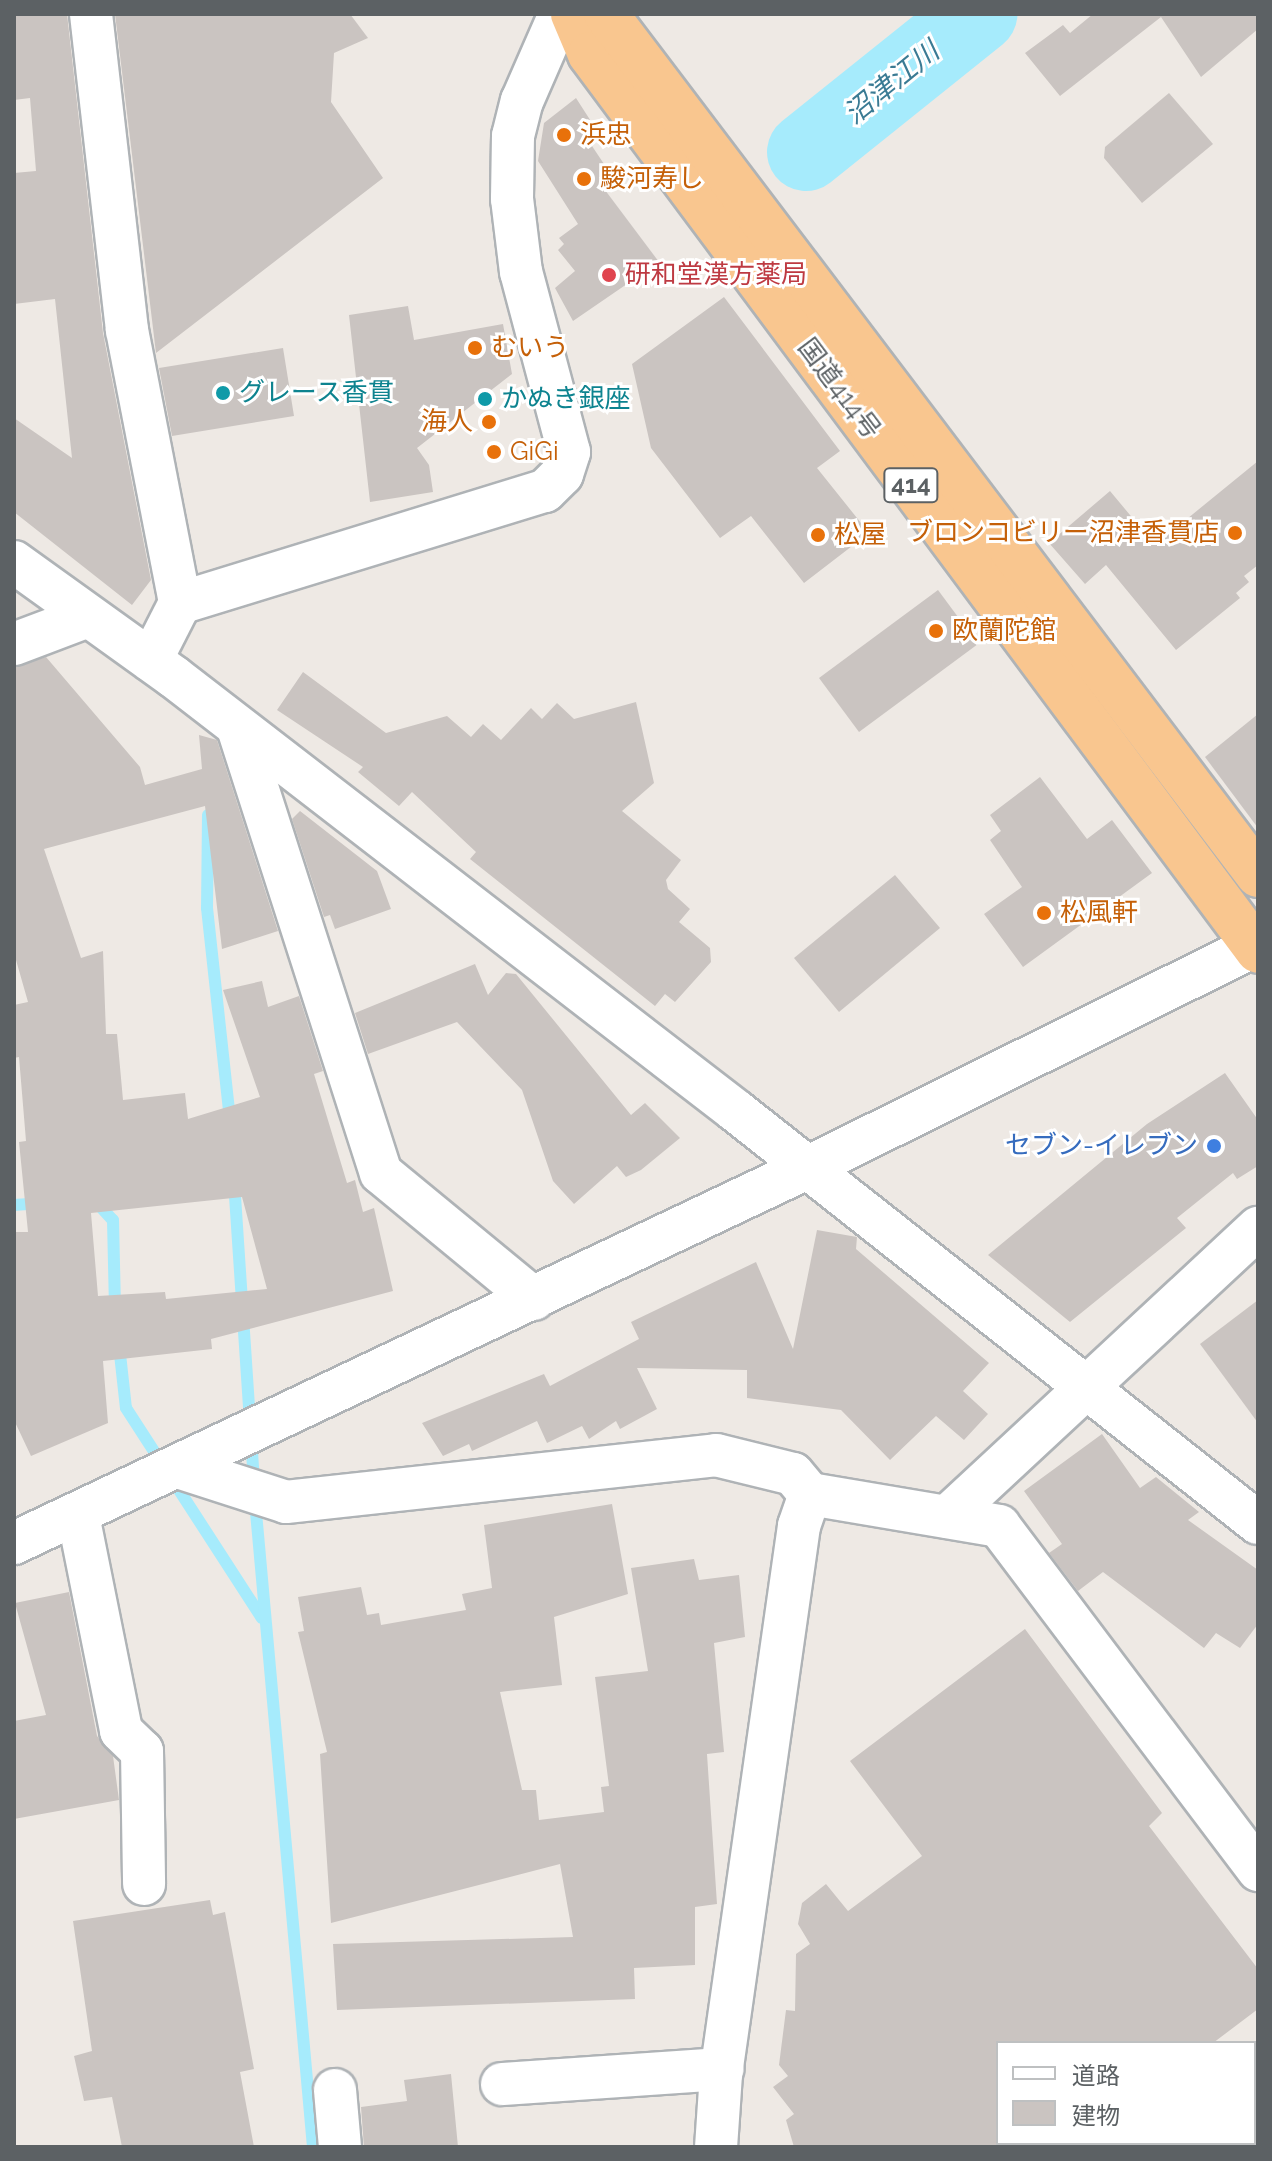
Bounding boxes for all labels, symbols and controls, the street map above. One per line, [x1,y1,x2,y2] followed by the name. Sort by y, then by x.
[838,35,946,131] water label: 沼津江川
[580,119,632,151] place label: 浜忠
[555,126,573,144] marker: 浜忠
[600,163,704,195] place label: 駿河寿し
[575,170,593,188] marker: 駿河寿し
[625,259,807,291] place label: 研和堂漢方薬局
[600,266,618,284] marker: 研和堂漢方薬局
[491,332,569,364] place label: むいう
[791,333,887,445] street label: 国道414号
[466,339,484,357] marker: むいう
[239,377,395,409] place label: グレース香貫
[501,383,631,415] place label: かぬき銀座
[214,384,232,402] marker: グレース香貫
[476,390,494,408] marker: かぬき銀座
[421,406,473,438] place label: 海人
[480,413,498,431] marker: 海人
[510,436,559,468] place label: GiGi
[485,443,503,461] marker: GiGi
[883,465,939,505] road number: 414
[907,517,1219,549] place label: ブロンコビリー沼津香貫店
[834,519,886,551] place label: 松屋
[1226,524,1244,542] marker: ブロンコビリー沼津香貫店
[809,526,827,544] marker: 松屋
[952,615,1056,647] place label: 欧蘭陀館
[927,622,945,640] marker: 欧蘭陀館
[1060,897,1138,929] place label: 松風軒
[1035,904,1053,922] marker: 松風軒
[1005,1130,1198,1162] place label: セブン-イレブン
[1205,1137,1223,1155] marker: セブン-イレブン
[996,2041,1256,2145] legend
[1072,2061,1120,2090] text: 道路
[1072,2101,1120,2130] text: 建物

